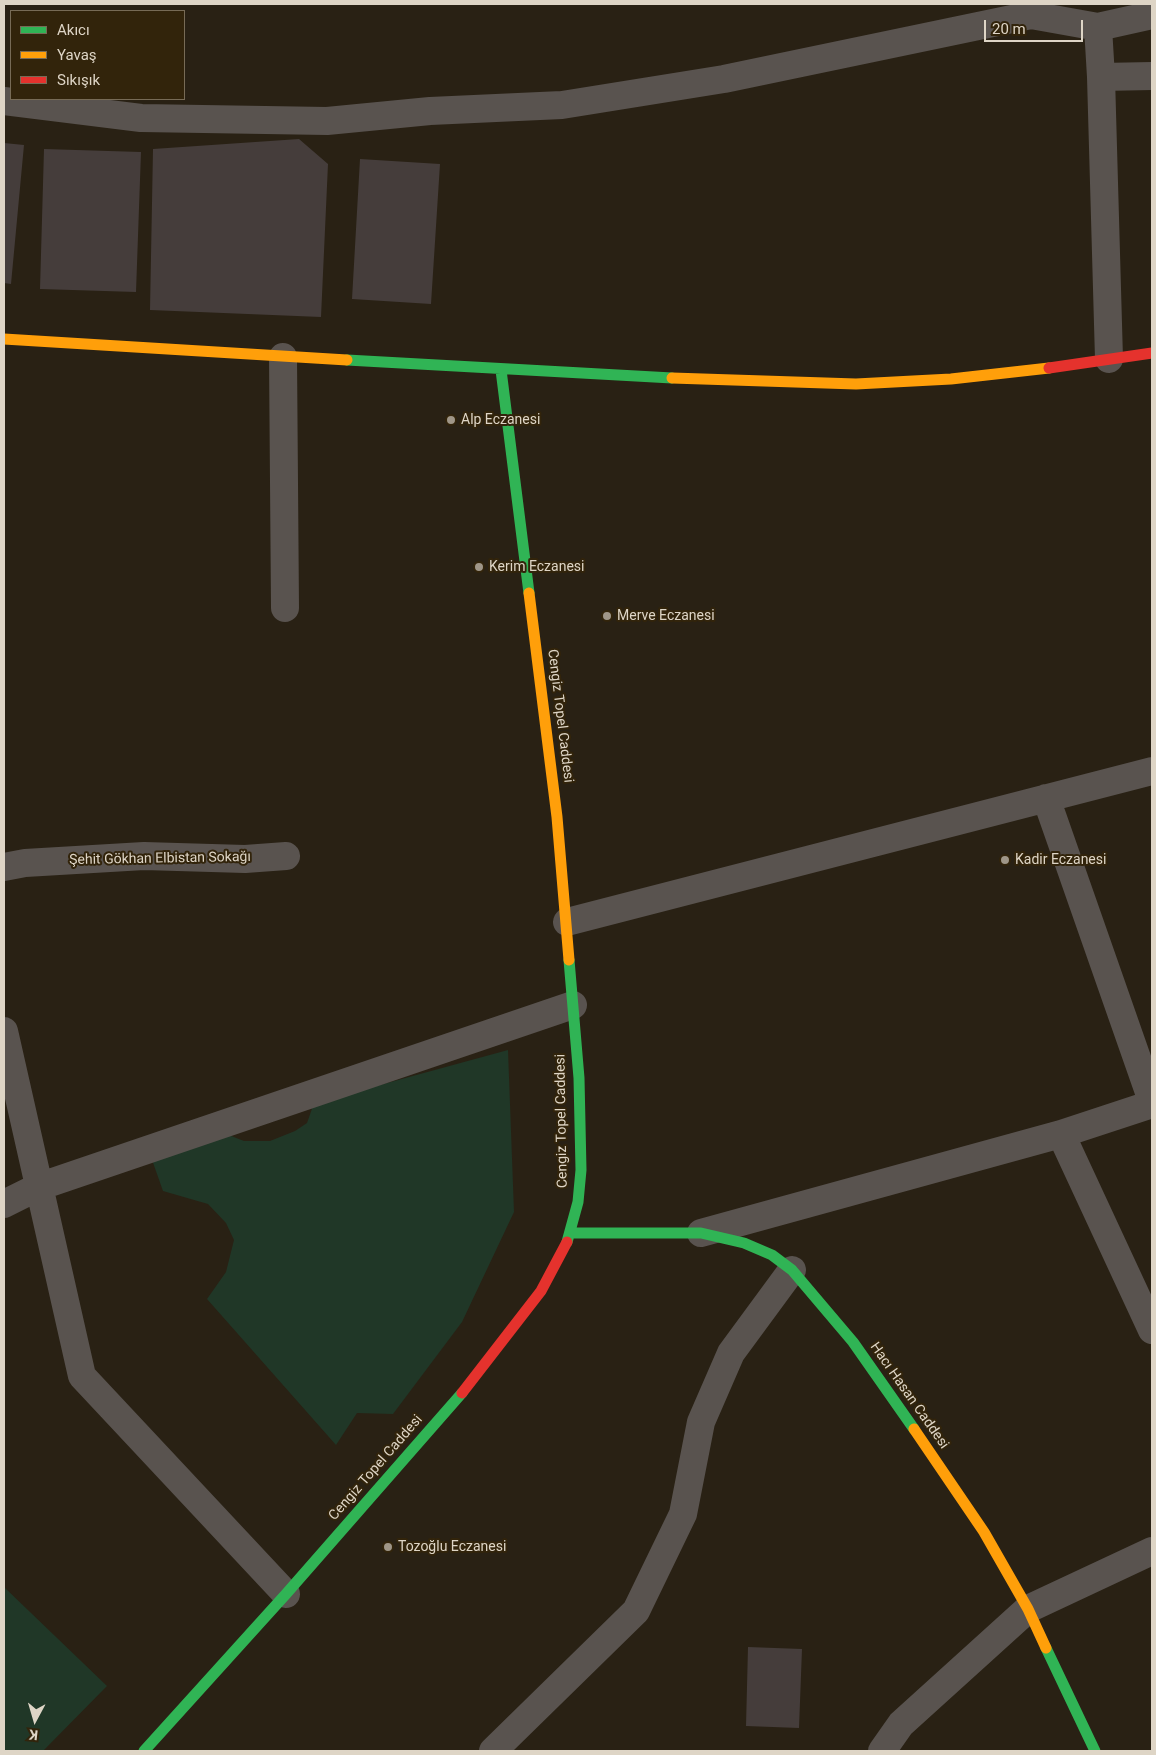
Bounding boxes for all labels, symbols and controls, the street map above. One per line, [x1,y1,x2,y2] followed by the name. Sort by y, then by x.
[10,10,185,100] legend
[986,10,1085,42] scale bar
[992,20,1026,38] text: 20 m
[57,21,90,39] text: Akıcı
[57,46,97,64] text: Yavaş
[57,71,100,89] text: Sıkışık
[461,412,540,428] place label: Alp Eczanesi
[445,414,457,426] marker: Alp Eczanesi
[489,559,584,575] place label: Kerim Eczanesi
[473,561,485,573] marker: Kerim Eczanesi
[617,608,715,624] place label: Merve Eczanesi
[601,610,613,622] marker: Merve Eczanesi
[543,648,577,784] street label: Cengiz Topel Caddesi
[69,849,251,869] street label: Şehit Gökhan Elbistan Sokağı
[1015,852,1106,868] place label: Kadir Eczanesi
[999,854,1011,866] marker: Kadir Eczanesi
[552,1054,572,1188] street label: Cengiz Topel Caddesi
[866,1340,952,1452] street label: Hacı Hasan Caddesi
[326,1412,426,1524] street label: Cengiz Topel Caddesi
[398,1539,506,1555] place label: Tozoğlu Eczanesi
[382,1541,394,1553] marker: Tozoğlu Eczanesi
[10,1695,60,1745] north arrow
[28,1726,39,1743] text: K

